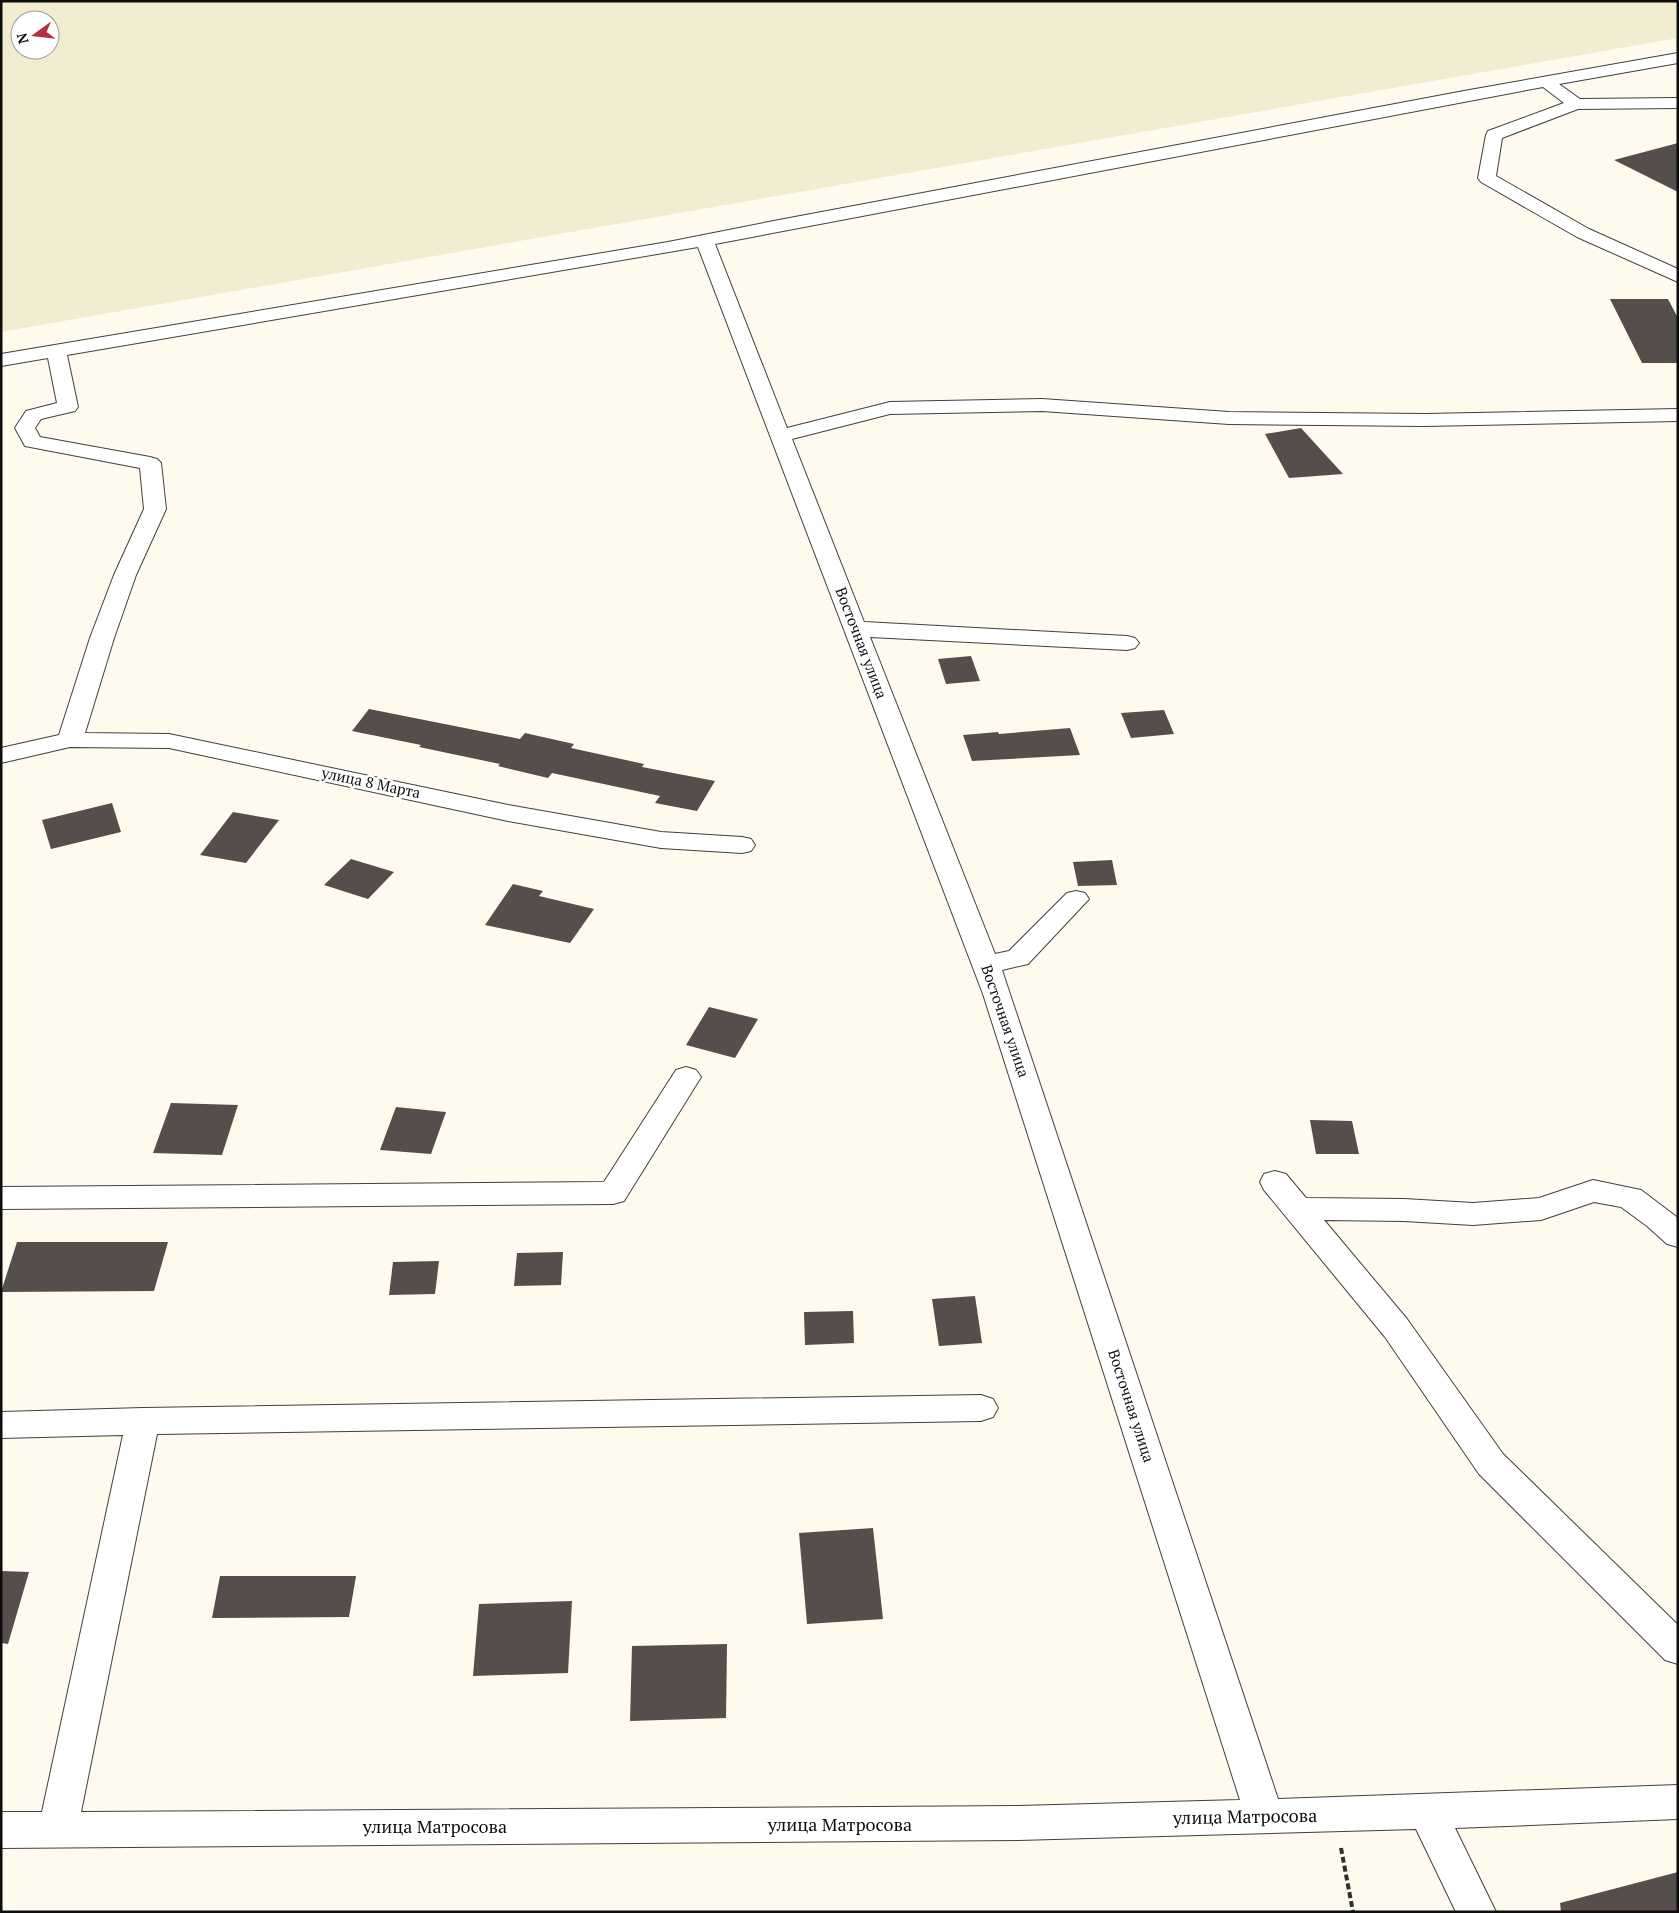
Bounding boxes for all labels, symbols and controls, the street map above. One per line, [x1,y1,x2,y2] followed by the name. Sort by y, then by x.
[10,10,60,60] north arrow
[11,31,33,46] text: N
[831,584,893,702] street label: Восточная улица
[319,762,423,802] street label: улица 8 Марта
[977,962,1035,1080] street label: Восточная улица
[1104,1347,1160,1465] street label: Восточная улица
[1172,1803,1317,1829] street label: улица Матросова
[767,1812,912,1836] street label: улица Матросова
[362,1814,507,1838] street label: улица Матросова

